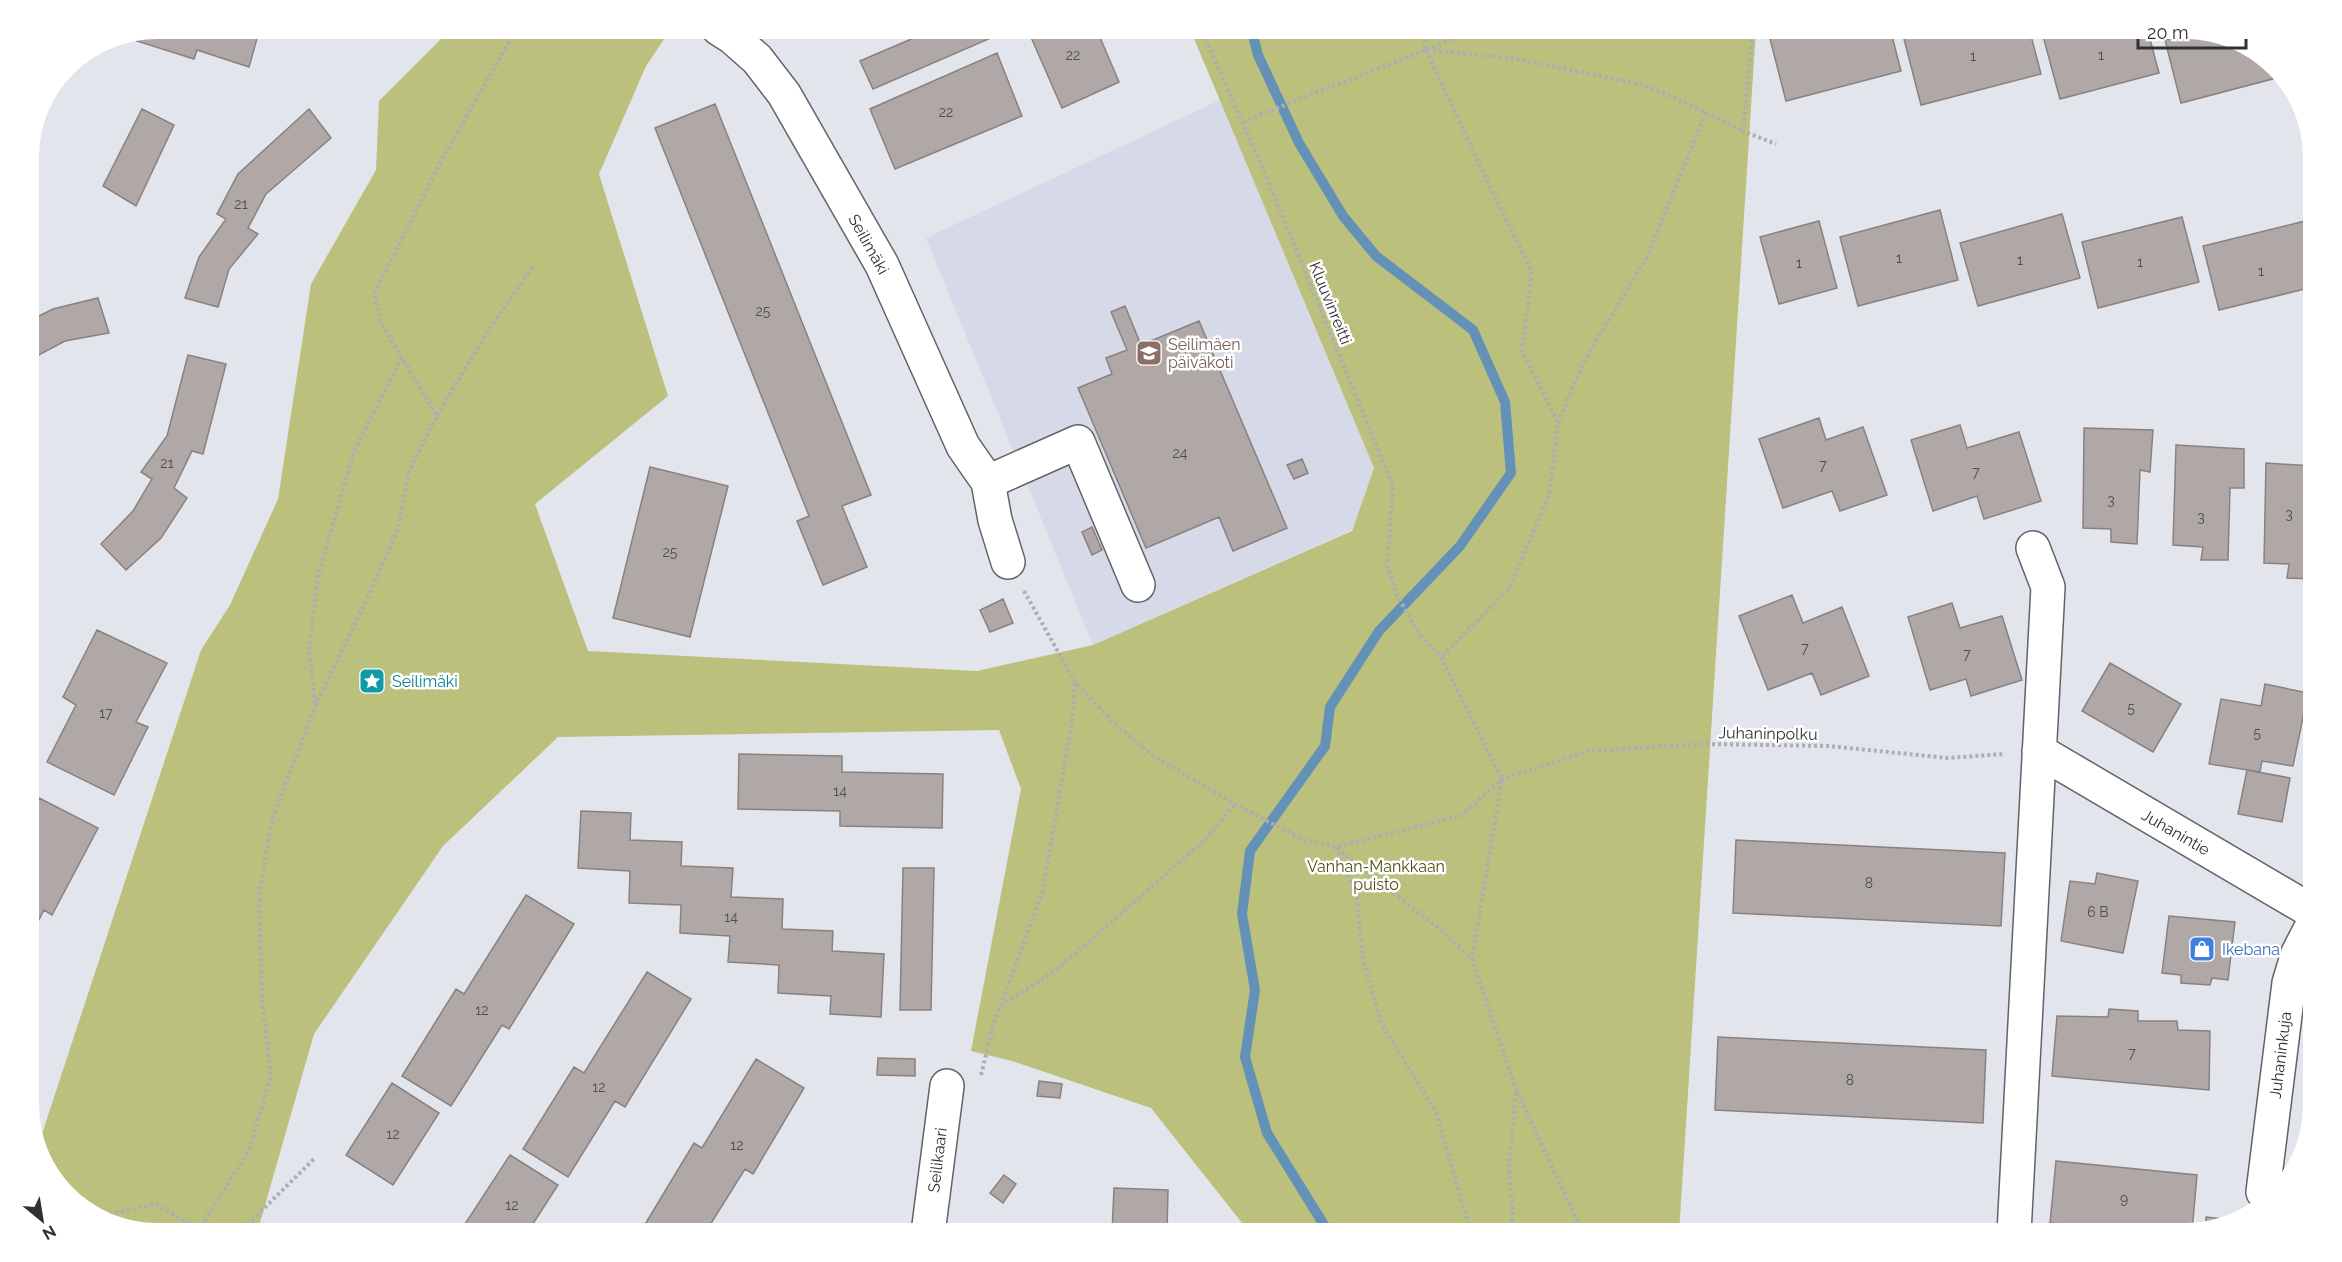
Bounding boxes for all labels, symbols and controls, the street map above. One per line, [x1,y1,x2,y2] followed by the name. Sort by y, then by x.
[2138,12,2246,50] scale bar
[2147,22,2189,43] text: 20 m
[1066,47,1080,63] house number: 22
[2098,47,2104,63] house number: 1
[1970,48,1976,64] house number: 1
[939,104,953,120] house number: 22
[234,196,248,212] house number: 21
[844,211,893,278] street label: Seilimäki
[1896,250,1902,266] house number: 1
[2017,252,2023,268] house number: 1
[2137,254,2143,270] house number: 1
[1796,255,1802,271] house number: 1
[1305,259,1356,347] street label: Kluuvinreitti
[2258,263,2264,279] house number: 1
[756,303,771,319] house number: 25
[1168,335,1241,372] place label: Seilimäen päiväkoti
[1134,338,1164,368] school or university icon: Seilimäen päiväkoti
[1173,445,1188,461] house number: 24
[160,455,174,471] house number: 21
[1819,457,1827,473] house number: 7
[1972,464,1980,480] house number: 7
[2107,492,2115,508] house number: 3
[2285,506,2293,522] house number: 3
[2197,509,2205,525] house number: 3
[663,544,678,560] house number: 25
[1801,640,1809,656] house number: 7
[1963,646,1971,662] house number: 7
[357,666,387,696] place icon: Seilimäki
[392,672,458,691] place label: Seilimäki
[2127,700,2135,716] house number: 5
[99,705,113,721] house number: 17
[1718,723,1818,744] street label: Juhaninpolku
[2253,725,2261,741] house number: 5
[833,783,847,799] house number: 14
[2138,805,2213,860] street label: Juhanintie
[1307,857,1445,894] park label: Vanhan-Mankkaan puisto
[1865,875,1873,891] house number: 8
[2087,904,2109,920] house number: 6 B
[724,909,738,925] house number: 14
[2187,934,2217,964] shop icon: Ikebana
[2222,940,2280,959] place label: Ikebana
[475,1002,489,1018] house number: 12
[2266,1010,2295,1100] street label: Juhaninkuja
[2128,1045,2136,1061] house number: 7
[1846,1072,1854,1088] house number: 8
[592,1079,606,1095] house number: 12
[386,1126,400,1142] house number: 12
[924,1126,951,1194] street label: Seilikaari
[730,1137,744,1153] house number: 12
[12,1190,72,1250] north arrow
[2120,1191,2128,1207] house number: 9
[505,1197,519,1213] house number: 12
[39,1221,59,1244] text: N

